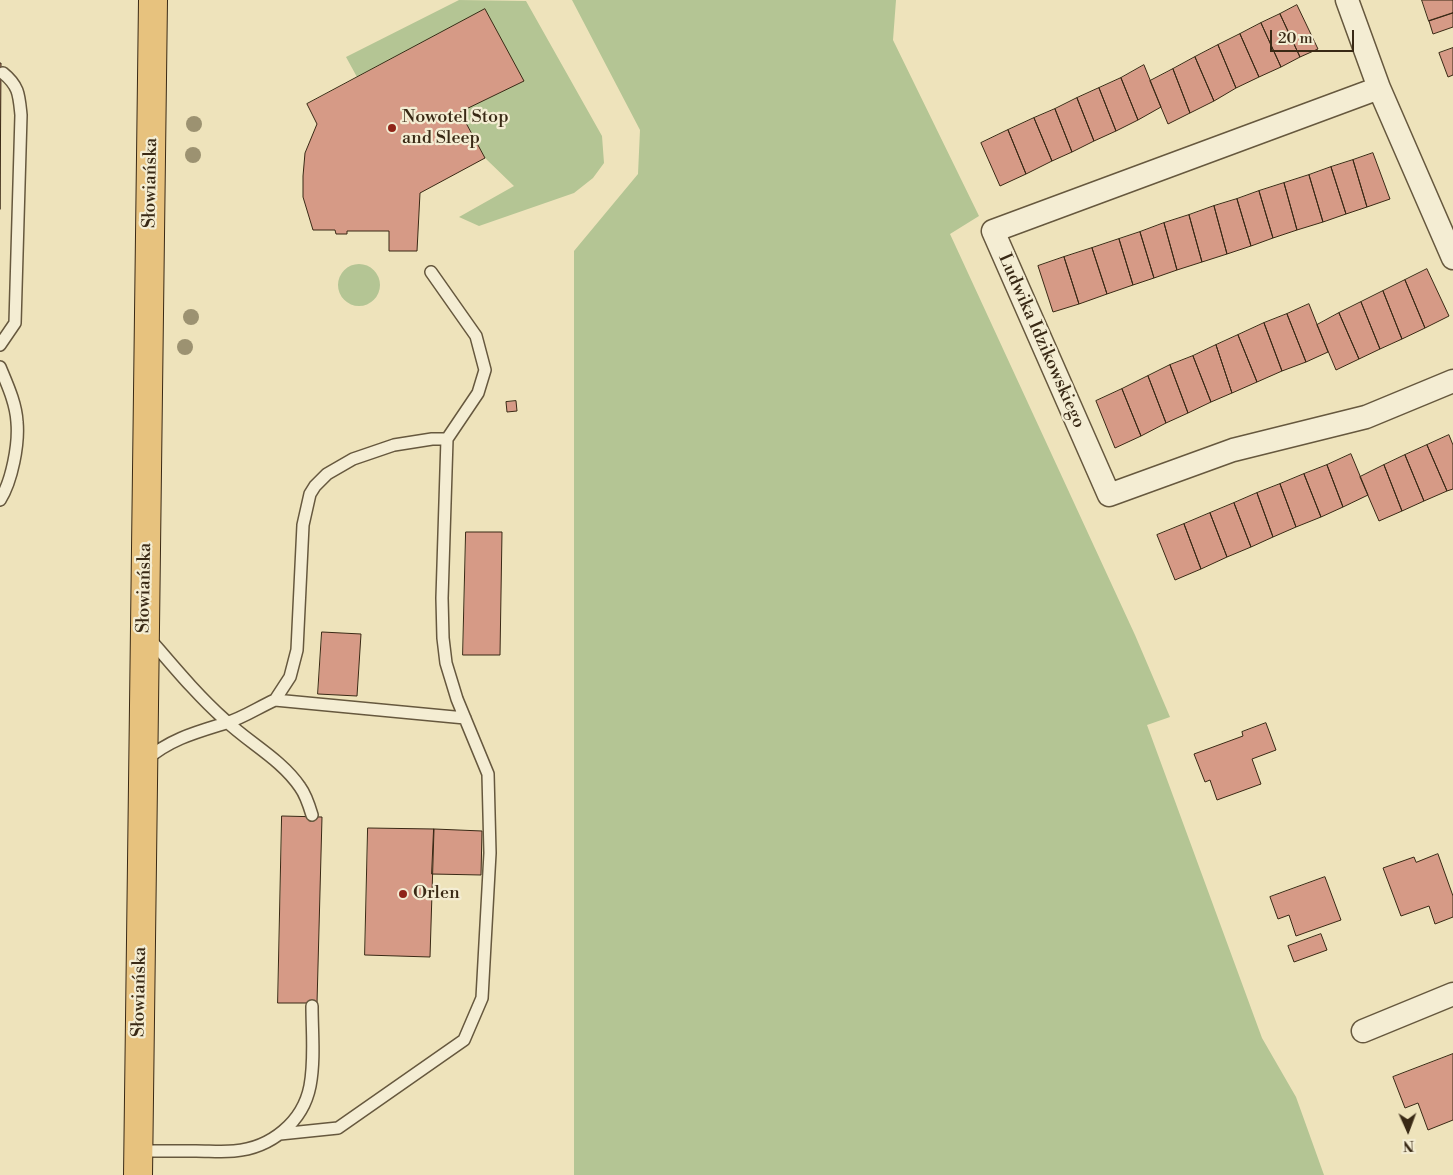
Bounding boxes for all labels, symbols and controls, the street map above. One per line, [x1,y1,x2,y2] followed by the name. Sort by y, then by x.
[1273,20,1357,52] scale bar
[1278,29,1313,48] text: 20 m
[402,107,509,150] place label: Nowotel Stop and Sleep
[386,122,398,134] marker: Nowotel Stop and Sleep
[139,138,163,228] street label: Słowiańska
[993,250,1089,432] street label: Ludwika Idzikowskiego
[133,543,157,633] street label: Słowiańska
[413,883,460,905] place label: Orlen
[397,888,409,900] marker: Orlen
[128,947,152,1037] street label: Słowiańska
[1383,1105,1433,1155] north arrow
[1403,1136,1414,1154] text: N

